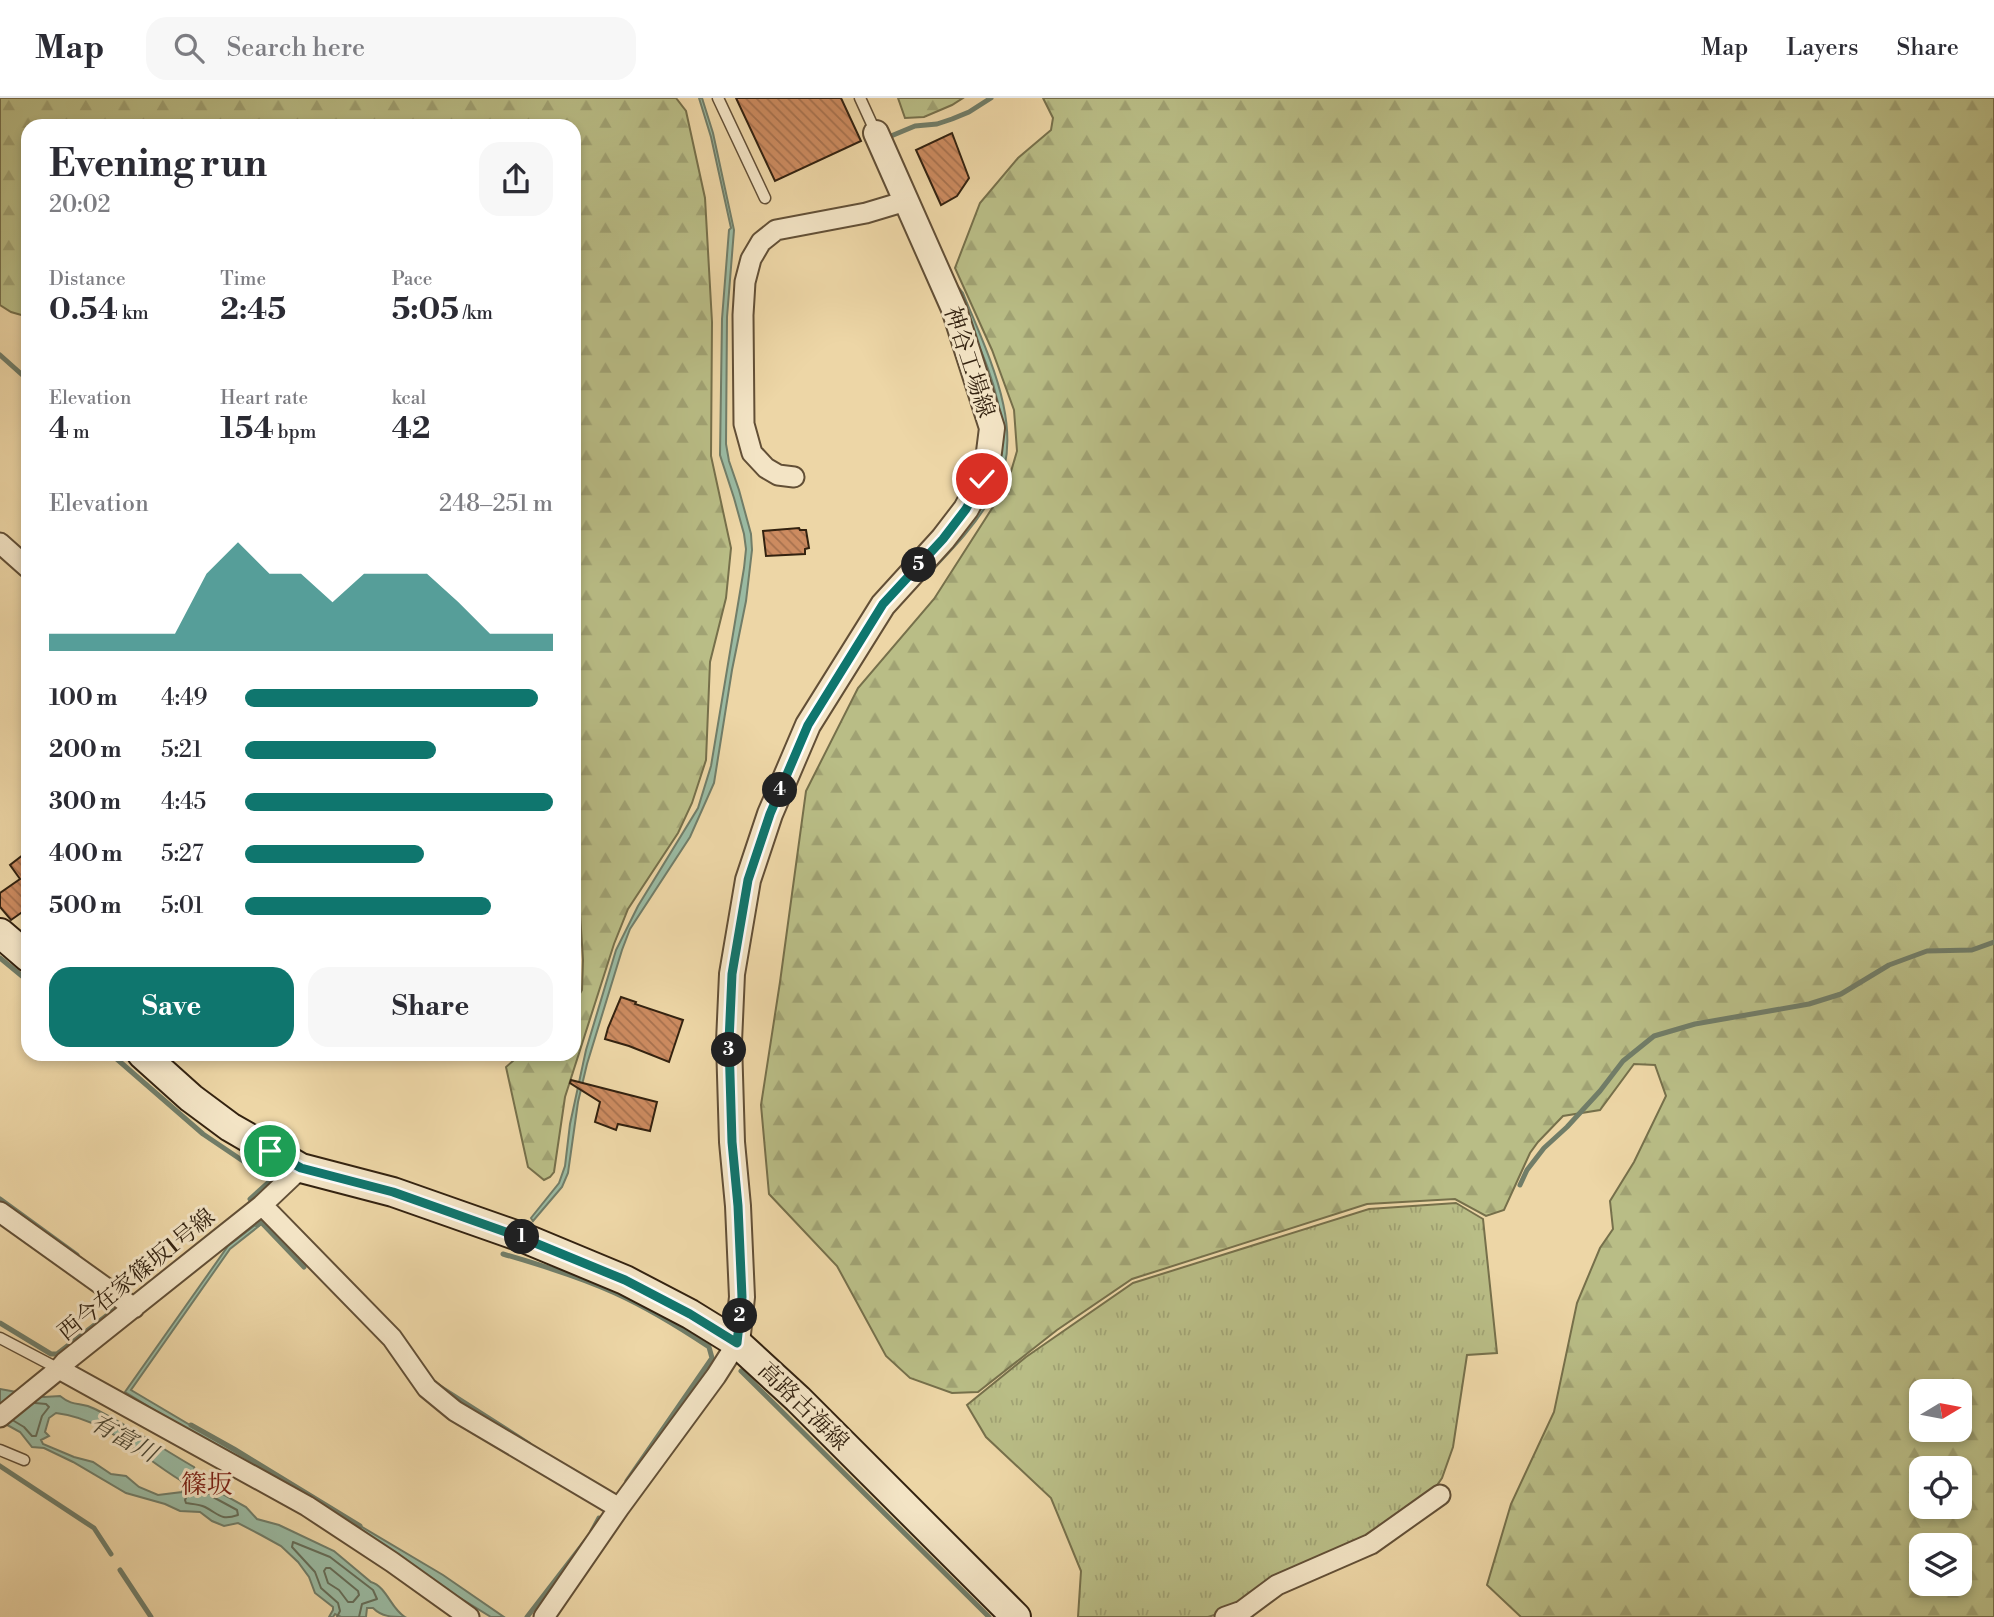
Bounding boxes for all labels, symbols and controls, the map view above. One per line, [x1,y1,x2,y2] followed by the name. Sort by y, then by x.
[146,17,636,80] search box
[35,28,104,69] text: Map
[170,29,208,67] icon: search
[226,32,365,64] text: Search here
[1701,33,1748,63] text: Map
[1786,33,1858,63] text: Layers
[1896,33,1959,63] text: Share
[49,141,267,188] text: Evening run
[479,142,553,216] button: share
[49,191,111,219] text: 20:02
[49,267,126,291] text: Distance
[220,267,266,291] text: Time
[392,267,432,291] text: Pace
[49,291,118,329] text: 0.54
[220,291,286,329] text: 2:45
[392,291,459,329] text: 5:05
[118,301,149,325] text: km
[459,301,493,325] text: /km
[938,303,1000,421] street label: 神谷工場線
[49,386,131,410] text: Elevation
[220,386,308,410] text: Heart rate
[392,386,426,410] text: kcal
[49,410,69,448] text: 4
[220,410,274,448] text: 154
[392,410,431,448] text: 42
[69,420,90,444] text: m
[274,420,316,444] text: bpm
[952,449,1012,509] pin
[963,460,1001,498] icon: check
[49,490,149,518] text: Elevation
[439,490,553,518] text: 248–251 m
[902,547,936,582] pin: 5
[913,552,924,576] text: 5
[49,684,117,712] text: 100 m
[161,684,208,712] text: 4:49
[49,736,121,764] text: 200 m
[161,736,202,764] text: 5:21
[762,772,798,808] pin: 4
[773,777,786,801] text: 4
[49,788,121,816] text: 300 m
[161,788,206,816] text: 4:45
[49,840,122,868] text: 400 m
[161,840,203,868] text: 5:27
[49,892,121,920] text: 500 m
[161,892,203,920] text: 5:01
[49,967,294,1047] button: Save
[308,967,553,1047] button: Share
[712,1032,746,1068] pin: 3
[723,1037,734,1061] text: 3
[240,1121,300,1181] pin
[251,1132,289,1170] icon: arrive
[52,1203,221,1347] street label: 西今在家篠坂1号線
[504,1220,540,1254] pin: 1
[517,1224,526,1248] text: 1
[722,1298,758,1334] pin: 2
[734,1303,745,1327] text: 2
[752,1357,854,1457] street label: 高路古海線
[1909,1379,1972,1442] north arrow
[1909,1379,1972,1596] map controls
[85,1408,165,1471] water label: 有富川
[1909,1456,1972,1519] button: locate
[181,1469,233,1501] district label: 篠坂
[1909,1533,1972,1596] button: layers

